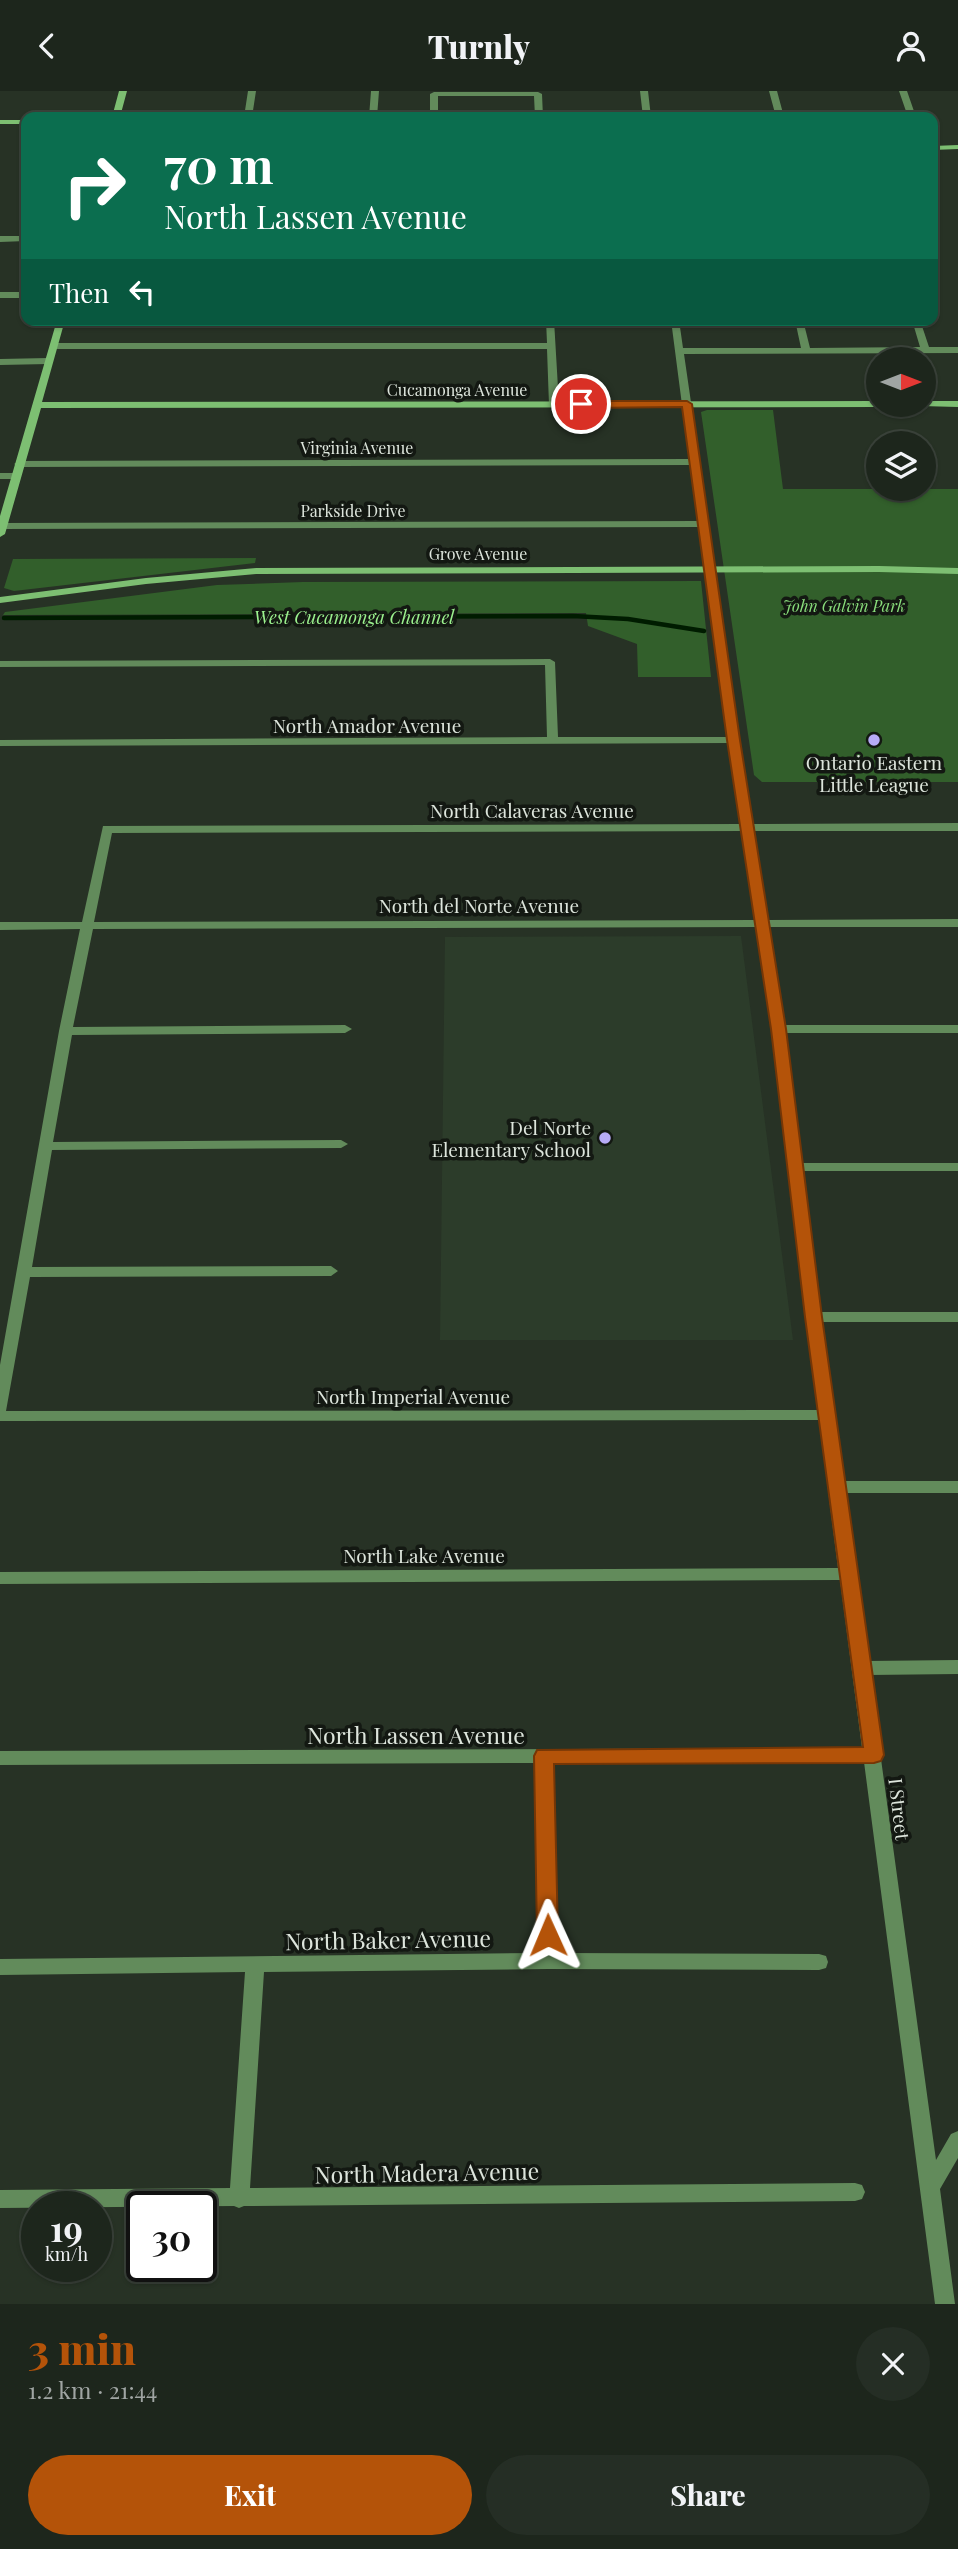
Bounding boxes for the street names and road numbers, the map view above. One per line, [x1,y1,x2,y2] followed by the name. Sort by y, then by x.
[387,379,527,400] street label: Cucamonga Avenue
[300,437,413,458] street label: Virginia Avenue
[300,500,406,521] street label: Parkside Drive
[429,543,527,564] street label: Grove Avenue
[273,712,461,738] street label: North Amador Avenue
[430,797,634,823] street label: North Calaveras Avenue
[379,892,579,918] street label: North del Norte Avenue
[316,1383,510,1409] street label: North Imperial Avenue
[343,1542,505,1568] street label: North Lake Avenue
[307,1719,525,1750] street label: North Lassen Avenue
[883,1777,917,1842] street label: I Street
[285,1922,491,1956] street label: North Baker Avenue
[314,2155,540,2189] street label: North Madera Avenue

